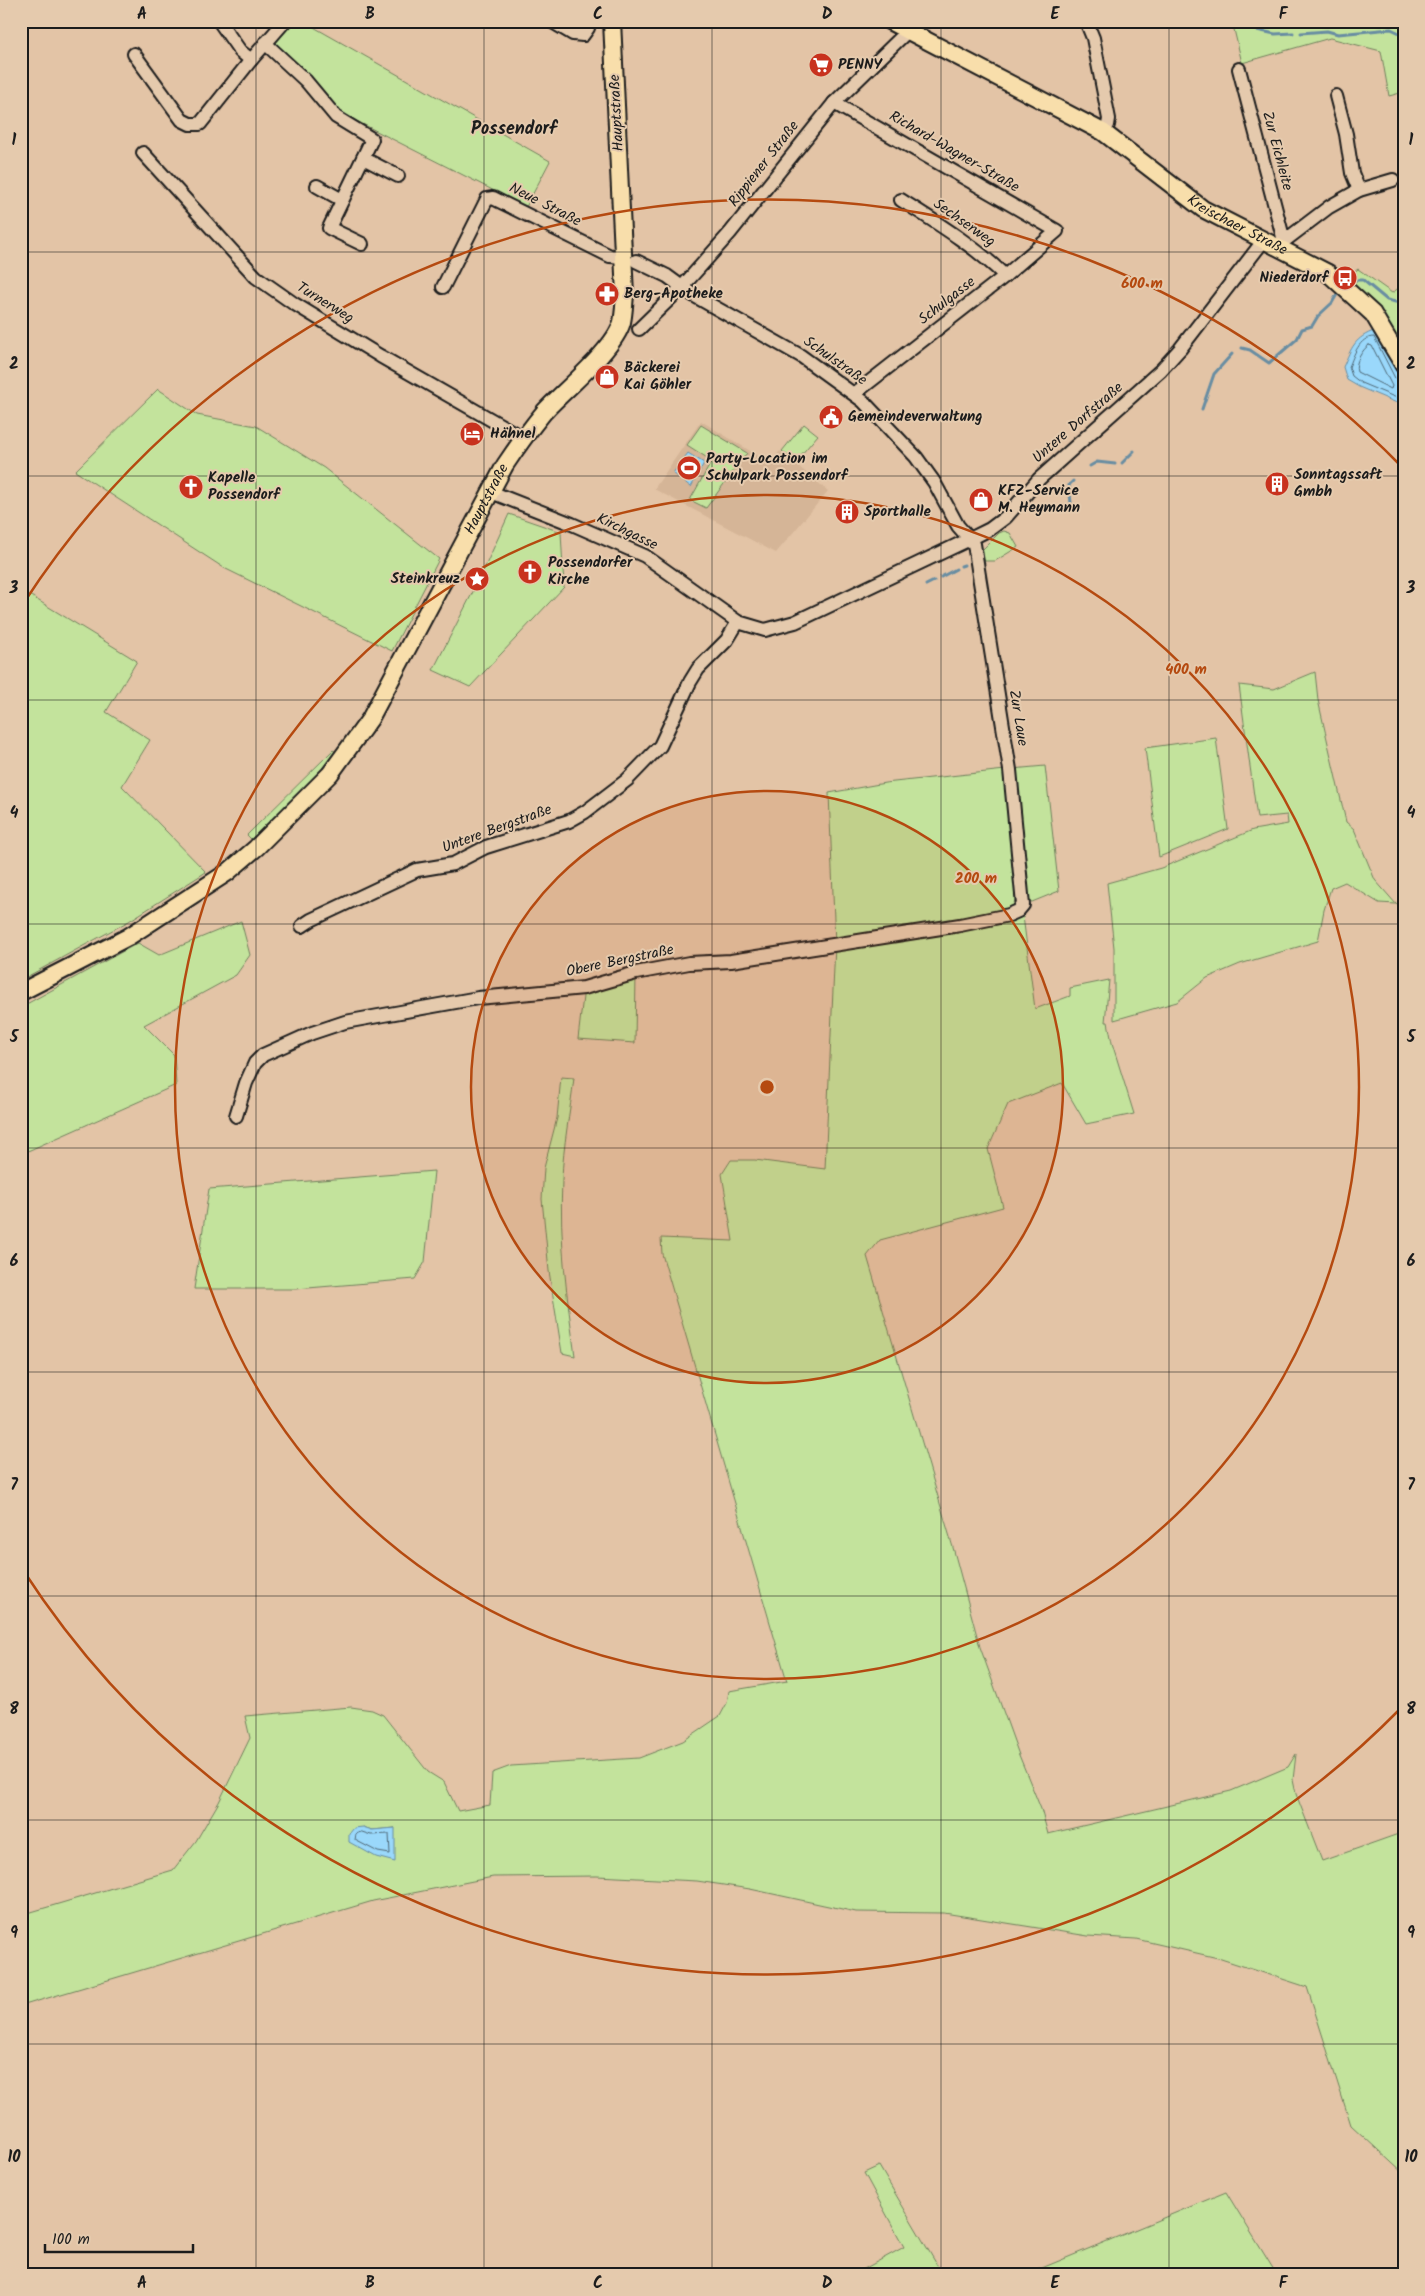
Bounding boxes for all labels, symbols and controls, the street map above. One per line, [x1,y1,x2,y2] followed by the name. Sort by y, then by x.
[137,2,147,27] text: A
[365,2,375,27] text: B
[593,2,603,27] text: C
[822,2,833,27] text: D
[1051,2,1061,27] text: E
[1279,2,1289,27] text: F
[808,52,834,78] supermarket icon: PENNY
[838,53,883,77] place label: PENNY
[603,74,631,152] street label: Hauptstraße
[884,105,1024,199] street label: Richard-Wagner-Straße
[1255,109,1299,194] street label: Zur Eichleite
[471,115,559,144] district label: Possendorf
[723,115,806,212] street label: Rippiener Straße
[12,128,17,153] text: 1
[1409,128,1414,153] text: 1
[505,177,585,234] street label: Neue Straße
[1181,189,1292,262] street label: Kreischaer Straße
[928,193,1000,253] street label: Sechserweg
[1332,265,1358,291] bus stop icon: Niederdorf
[1260,266,1329,290] place label: Niederdorf
[913,271,981,331] street label: Schulgasse
[1121,272,1163,296] text: 600 m
[292,276,358,330] street label: Turnerweg
[594,281,620,307] pharmacy icon: Berg-Apotheke
[624,282,724,306] place label: Berg-Apotheke
[798,330,872,392] street label: Schulstraße
[9,352,19,377] text: 2
[1406,352,1416,377] text: 2
[624,356,692,397] place label: Bäckerei Kai Göhler
[594,364,620,390] shop icon: Bäckerei Kai Göhler
[1027,376,1129,469] street label: Untere Dorfstraße
[818,404,844,430] public building icon: Gemeindeverwaltung
[848,405,982,429] place label: Gemeindeverwaltung
[459,421,485,447] hotel icon: Hähnel
[490,422,536,446] place label: Hähnel
[706,447,849,488] place label: Party-Location im Schulpark Possendorf
[676,455,702,481] sports icon: Party-Location im Schulpark Possendorf
[458,459,516,539] street label: Hauptstraße
[1294,463,1383,504] place label: Sonntagssaft Gmbh
[208,466,281,507] place label: Kapelle Possendorf
[1264,471,1290,497] building icon: Sonntagssaft Gmbh
[178,474,204,500] church icon: Kapelle Possendorf
[998,479,1080,520] place label: KFZ-Service M. Heymann
[968,487,994,513] shop icon: KFZ-Service M. Heymann
[834,499,860,525] building icon: Sporthalle
[864,500,931,524] place label: Sporthalle
[592,507,662,557] street label: Kirchgasse
[548,551,633,592] place label: Possendorfer Kirche
[517,559,543,585] church icon: Possendorfer Kirche
[464,566,490,592] place icon: Steinkreuz
[391,567,460,591] place label: Steinkreuz
[9,576,19,601] text: 3
[1406,576,1416,601] text: 3
[1165,658,1207,682] text: 400 m
[1002,688,1034,748] street label: Zur Laue
[439,798,556,860] street label: Untere Bergstraße
[10,801,19,826] text: 4
[1407,801,1416,826] text: 4
[955,867,997,891] text: 200 m
[564,938,676,984] street label: Obere Bergstraße
[9,1025,20,1050] text: 5
[1406,1025,1417,1050] text: 5
[758,1078,776,1096] centre of rings
[10,1249,19,1274] text: 6
[1407,1249,1416,1274] text: 6
[10,1473,18,1498] text: 7
[1407,1473,1415,1498] text: 7
[9,1697,19,1722] text: 8
[1406,1697,1416,1722] text: 8
[10,1921,18,1946] text: 9
[1407,1921,1415,1946] text: 9
[7,2145,21,2170] text: 10
[1404,2145,1418,2170] text: 10
[45,2221,192,2253] scale bar
[52,2228,90,2252] text: 100 m
[137,2271,147,2296] text: A
[365,2271,375,2296] text: B
[593,2271,603,2296] text: C
[822,2271,833,2296] text: D
[1051,2271,1061,2296] text: E
[1279,2271,1289,2296] text: F

